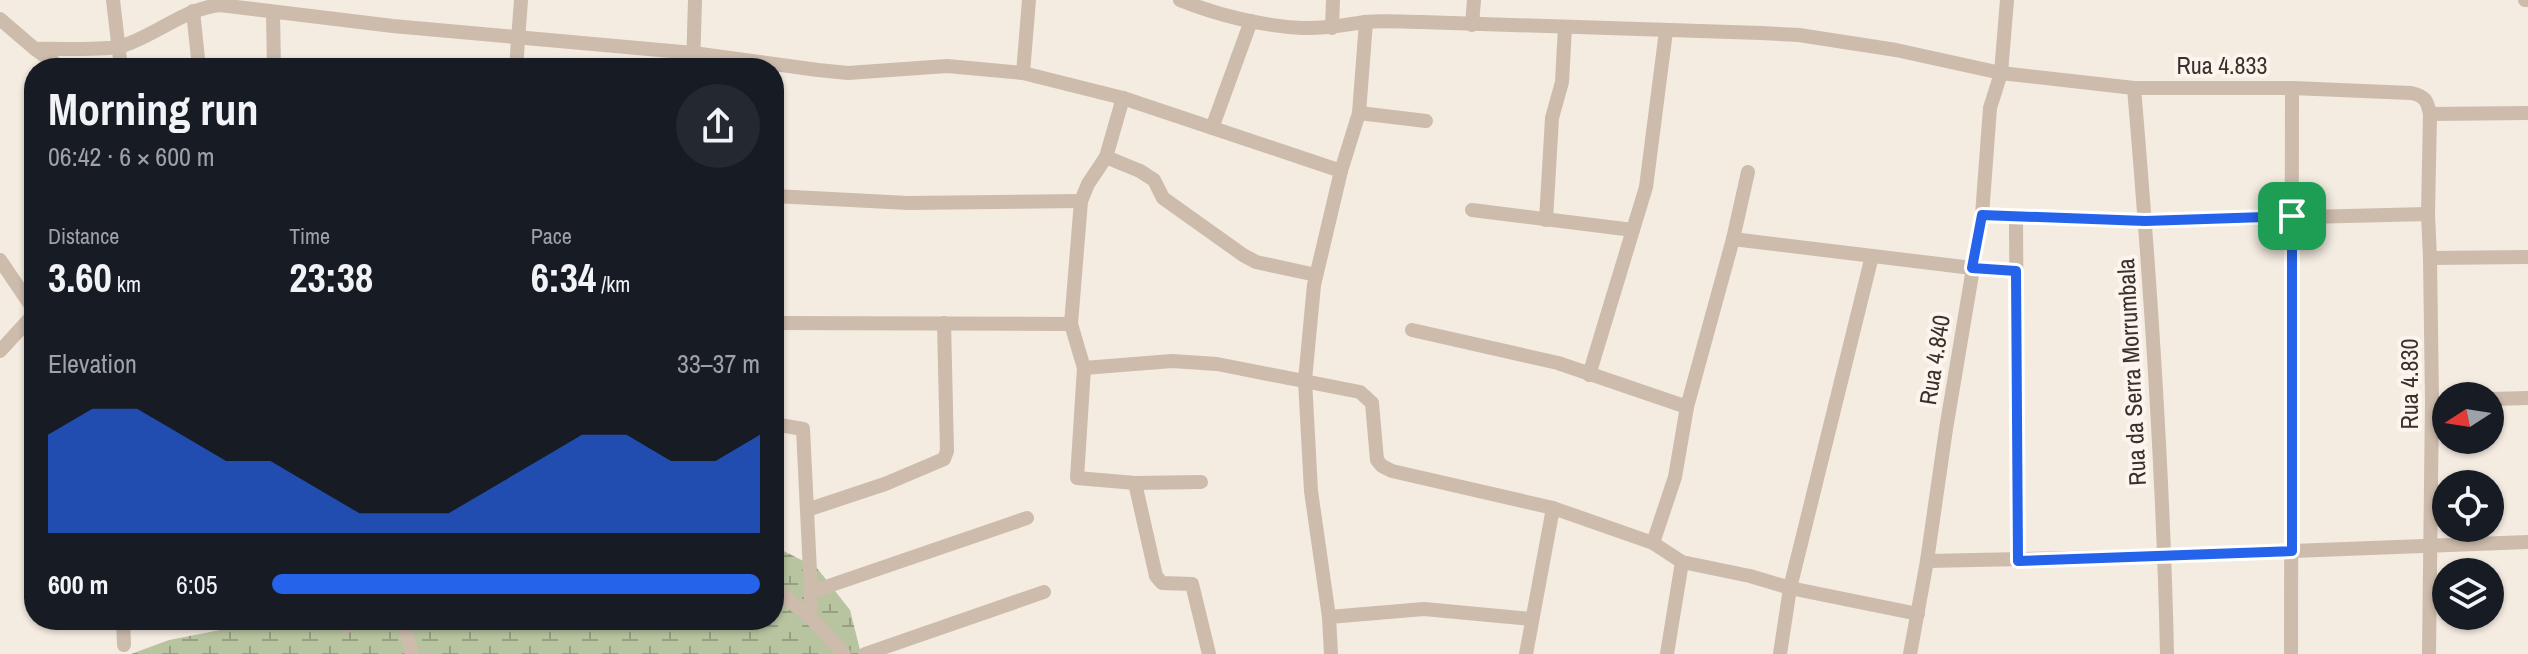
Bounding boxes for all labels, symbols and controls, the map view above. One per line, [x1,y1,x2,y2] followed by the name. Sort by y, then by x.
[2177,49,2267,81] street label: Rua 4.833
[48,79,258,139] text: Morning run
[676,84,760,168] button: share
[48,139,215,174] text: 06:42 · 6 × 600 m
[2258,182,2326,250] pin
[2270,194,2314,238] icon: arrive
[48,221,119,251] text: Distance
[289,221,330,251] text: Time
[531,221,572,251] text: Pace
[48,251,112,304] text: 3.60
[289,251,373,304] text: 23:38
[531,251,596,304] text: 6:34
[2109,258,2153,486] street label: Rua da Serra Morrumbala
[112,269,141,299] text: km
[596,269,630,299] text: /km
[1911,312,1957,407] street label: Rua 4.840
[2393,339,2425,429] street label: Rua 4.830
[48,346,137,381] text: Elevation
[677,346,760,381] text: 33–37 m
[2432,382,2504,454] north arrow
[2432,382,2504,630] map controls
[2432,470,2504,542] button: locate
[2432,558,2504,630] button: layers
[48,567,108,602] text: 600 m
[176,567,218,602] text: 6:05

